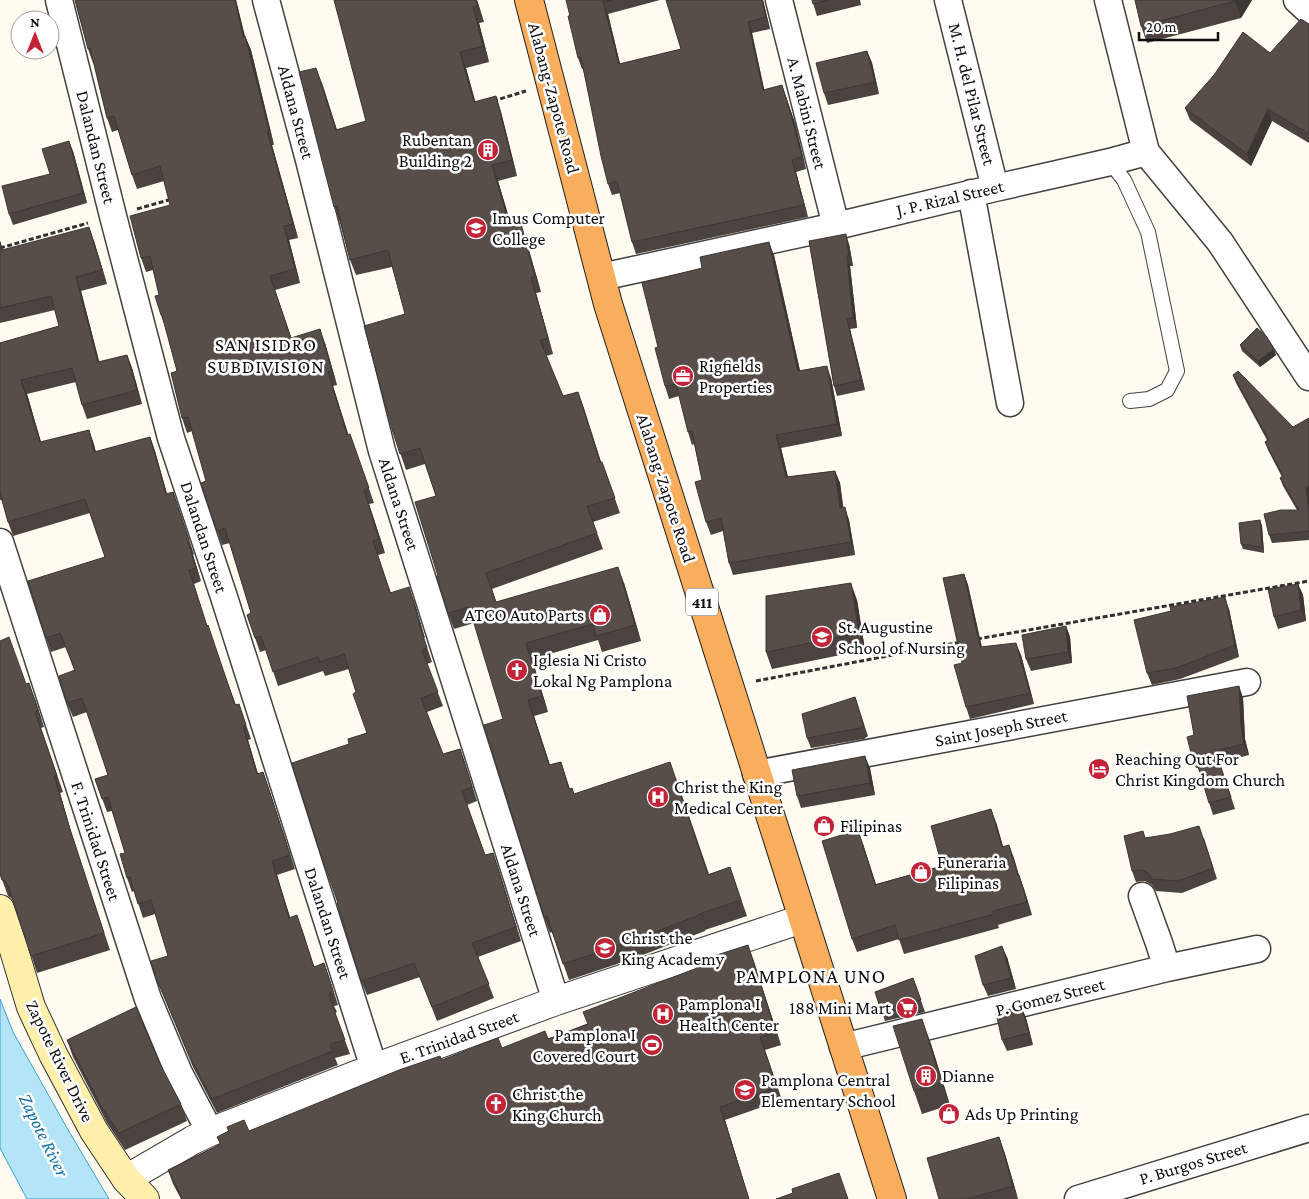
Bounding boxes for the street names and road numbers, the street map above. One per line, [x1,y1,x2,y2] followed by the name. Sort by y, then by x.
[524,20,584,176] street label: Alabang-Zapote Road
[945,21,1000,168] street label: M. H. del Pilar Street
[783,55,831,172] street label: A. Mabini Street
[274,63,318,162] street label: Aldana Street
[72,88,120,207] street label: Dalandan Street
[892,176,1007,221] street label: J. P. Rizal Street
[632,411,700,565] street label: Alabang-Zapote Road
[375,455,424,554] street label: Aldana Street
[177,479,232,596] street label: Dalandan Street
[686,588,718,616] road number: 411
[933,705,1070,751] street label: Saint Joseph Street
[67,779,125,904] street label: F. Trinidad Street
[497,841,546,940] street label: Aldana Street
[301,865,356,982] street label: Dalandan Street
[993,974,1108,1020] street label: P. Gomez Street
[22,997,98,1125] street label: Zapote River Drive
[397,1006,522,1068] street label: E. Trinidad Street
[1137,1137,1250,1189] street label: P. Burgos Street

